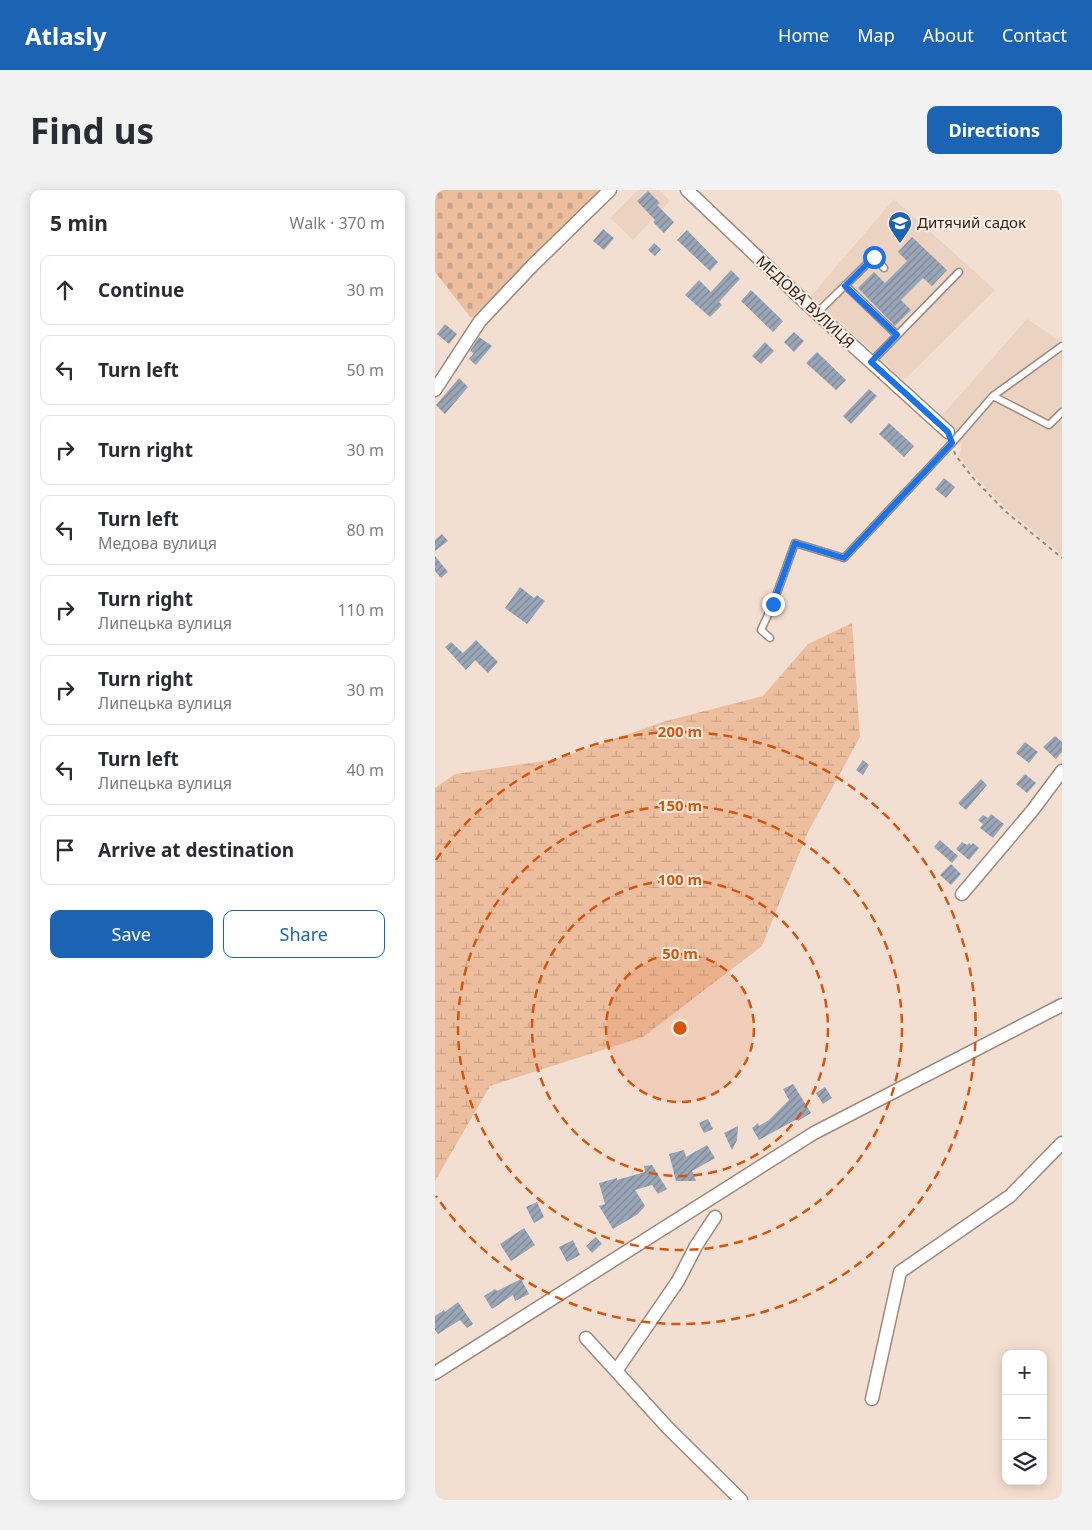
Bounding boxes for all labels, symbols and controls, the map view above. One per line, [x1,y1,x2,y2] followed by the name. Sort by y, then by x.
[25,19,106,52] text: Atlasly
[778,23,829,47] text: Home
[857,23,895,47] text: Map
[923,23,974,47] text: About
[1002,23,1067,47] text: Contact
[927,106,1062,154] button: Directions
[30,107,154,154] text: Find us
[50,209,108,237] text: 5 min
[887,210,913,244] school or university icon: Дитячий садок
[290,212,385,234] text: Walk · 370 m
[917,212,1026,232] place label: Дитячий садок
[863,246,886,269] route start
[752,250,859,352] street label: МЕДОВА ВУЛИЦЯ
[51,276,79,304] icon: ahead
[98,277,184,303] text: Continue
[347,279,384,301] text: 30 m
[51,356,79,384] icon: left
[98,357,179,383] text: Turn left
[347,359,384,381] text: 50 m
[51,436,79,464] icon: right
[98,437,193,463] text: Turn right
[347,439,384,461] text: 30 m
[98,506,179,532] text: Turn left
[51,516,79,544] icon: left
[347,519,384,541] text: 80 m
[98,532,217,554] text: Медова вулиця
[98,586,193,612] text: Turn right
[762,593,785,616] route end
[51,596,79,624] icon: right
[337,599,384,621] text: 110 m
[98,612,232,634] text: Липецька вулиця
[98,666,193,692] text: Turn right
[51,676,79,704] icon: right
[347,679,384,701] text: 30 m
[98,692,232,714] text: Липецька вулиця
[658,721,702,741] text: 200 m
[98,746,179,772] text: Turn left
[51,756,79,784] icon: left
[347,759,384,781] text: 40 m
[98,772,232,794] text: Липецька вулиця
[658,795,702,815] text: 150 m
[51,836,79,864] icon: arrive
[98,837,294,863] text: Arrive at destination
[658,869,702,889] text: 100 m
[50,910,213,958] button: Save
[223,910,385,958] button: Share
[662,943,698,963] text: 50 m
[671,1019,689,1037] centre of rings
[1002,1350,1047,1485] map controls
[1002,1350,1047,1395] button: +
[1002,1395,1047,1440] button: −
[1002,1440,1047,1485] button: layers

